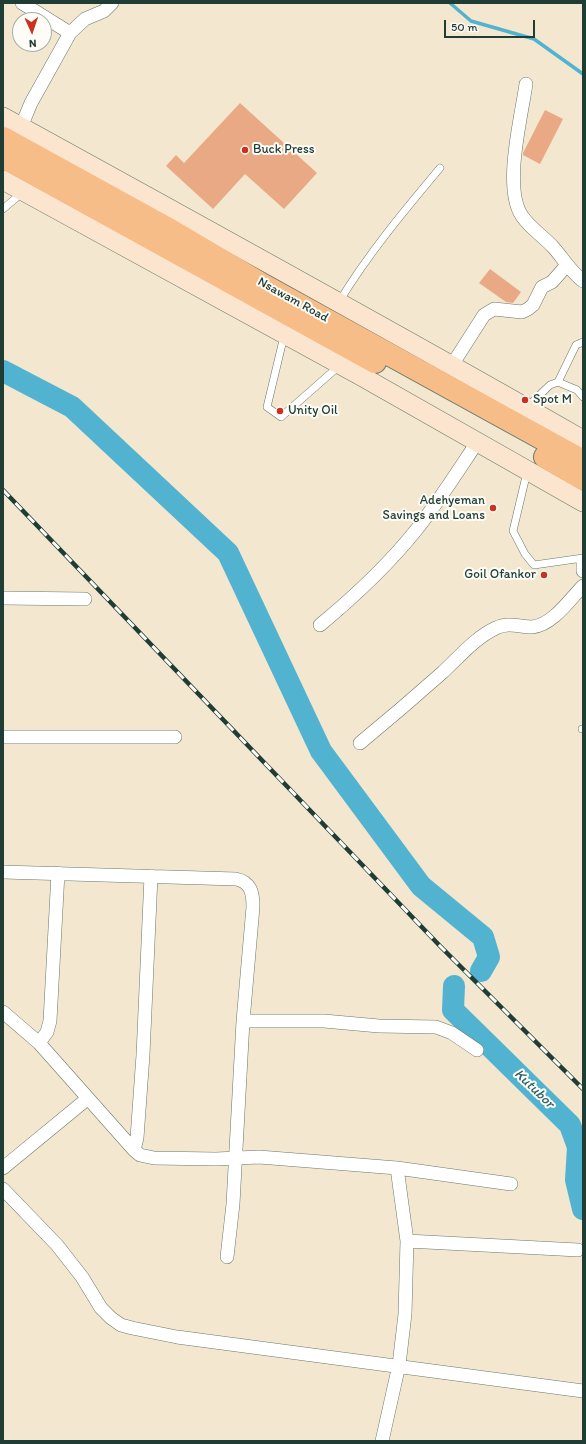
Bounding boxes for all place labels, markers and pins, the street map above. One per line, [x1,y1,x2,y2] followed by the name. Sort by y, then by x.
[253,142,315,158] place label: Buck Press
[240,145,250,155] marker: Buck Press
[533,392,572,408] place label: Spot M
[520,395,530,405] marker: Spot M
[288,403,338,419] place label: Unity Oil
[275,406,285,416] marker: Unity Oil
[383,493,485,524] place label: Adehyeman Savings and Loans
[488,503,498,513] marker: Adehyeman Savings and Loans
[464,567,536,583] place label: Goil Ofankor
[539,570,549,580] marker: Goil Ofankor

